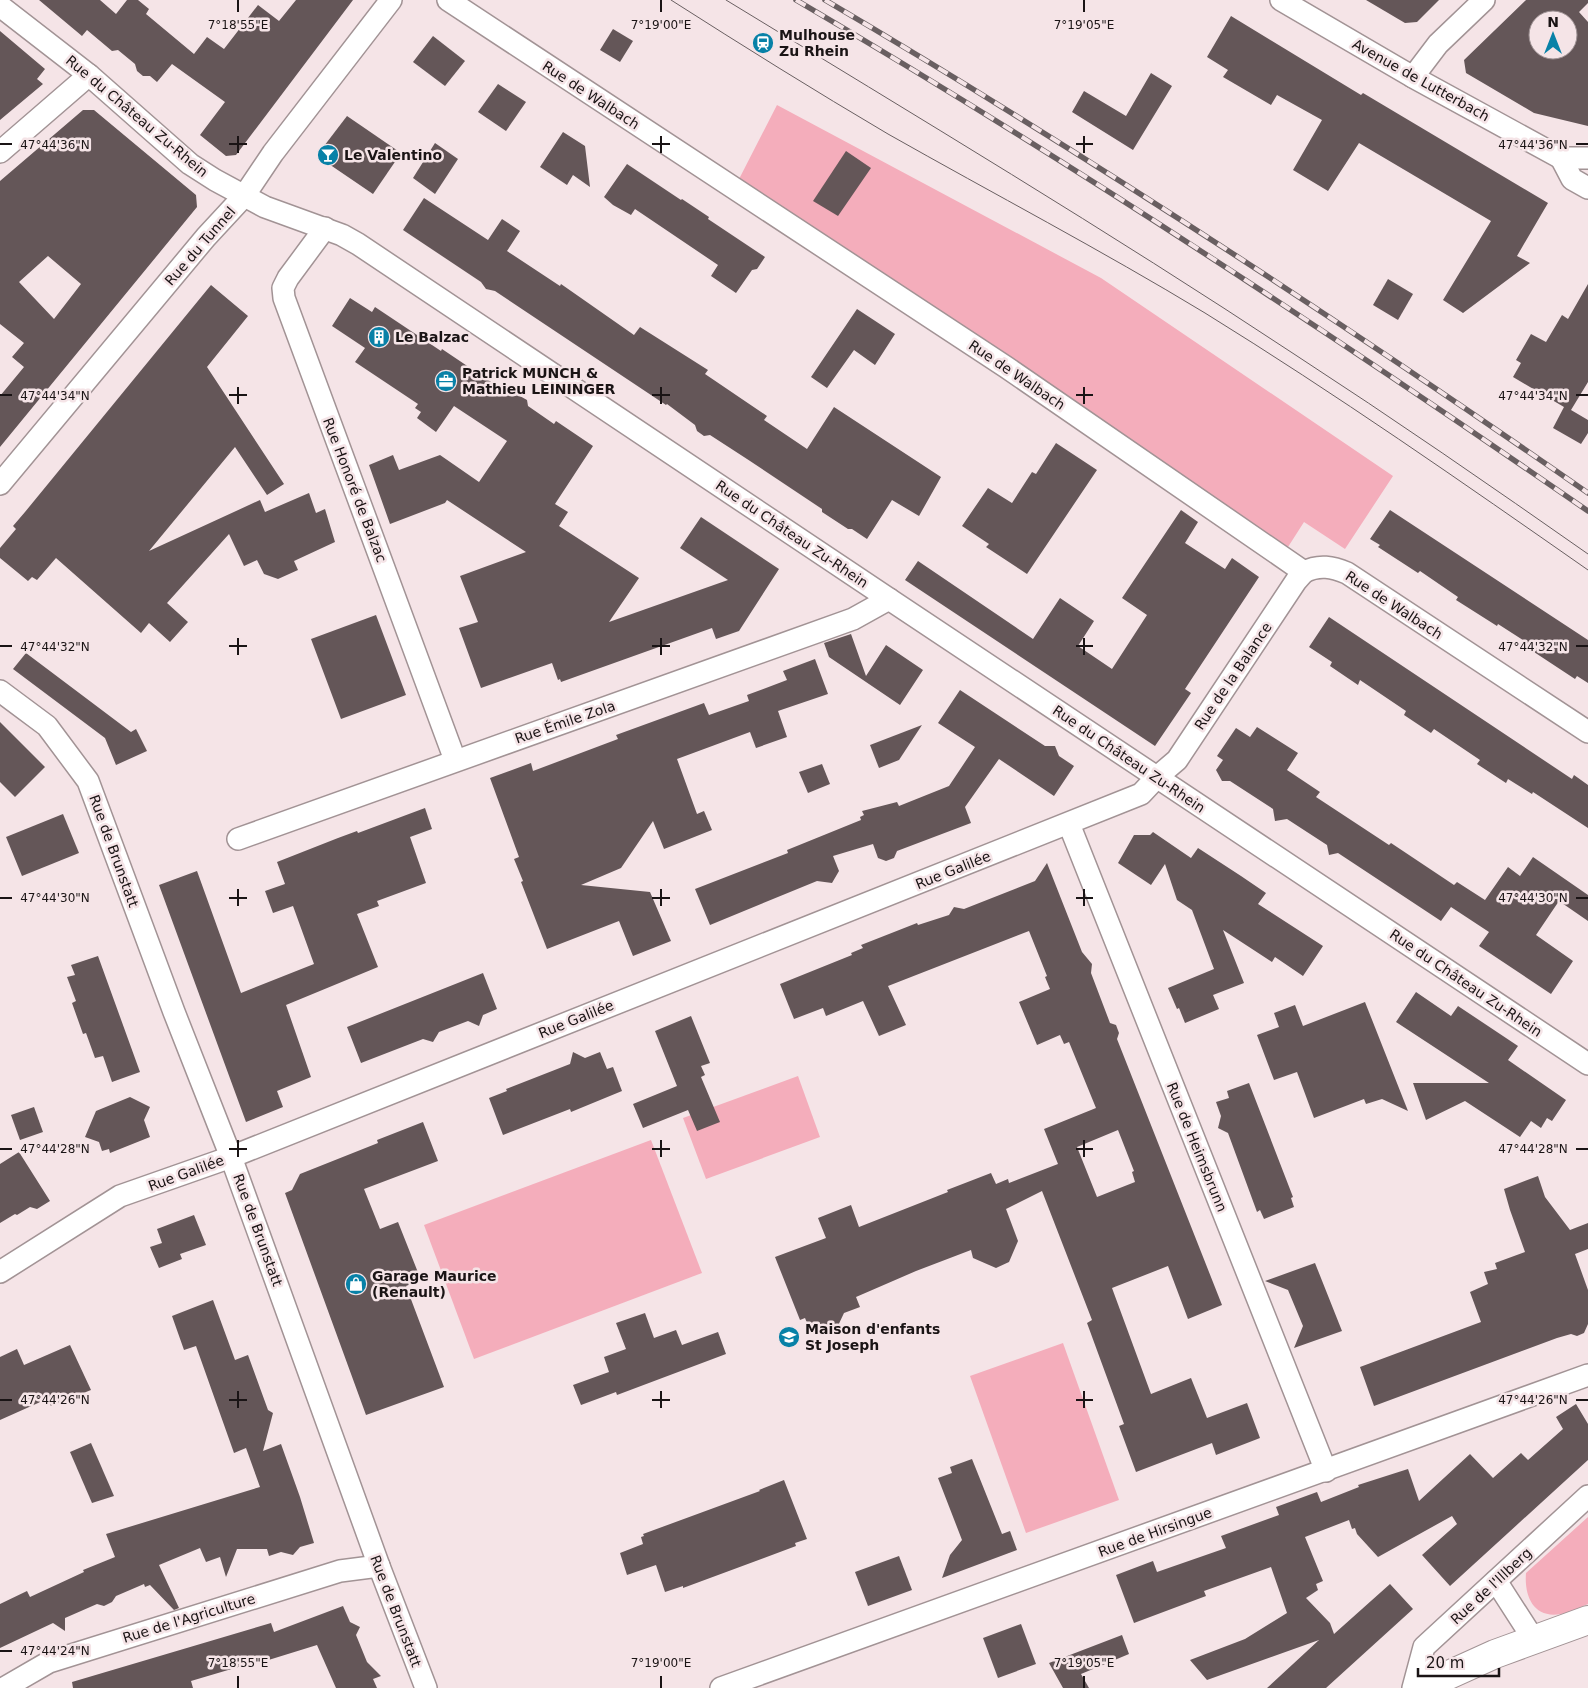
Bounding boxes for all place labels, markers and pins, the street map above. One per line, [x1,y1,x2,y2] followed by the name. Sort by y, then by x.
[779,27,855,59] place label: Mulhouse Zu Rhein
[751,31,775,55] station icon: Mulhouse Zu Rhein
[316,143,340,167] bar icon: Le Valentino
[344,147,443,163] place label: Le Valentino
[367,325,391,349] building icon: Le Balzac
[395,329,469,345] place label: Le Balzac
[462,365,616,397] place label: Patrick MUNCH & Mathieu LEININGER
[434,369,458,393] office icon: Patrick MUNCH & Mathieu LEININGER
[372,1268,497,1300] place label: Garage Maurice (Renault)
[344,1272,368,1296] shop icon: Garage Maurice (Renault)
[805,1321,940,1353] place label: Maison d'enfants St Joseph
[777,1325,801,1349] school or university icon: Maison d'enfants St Joseph

